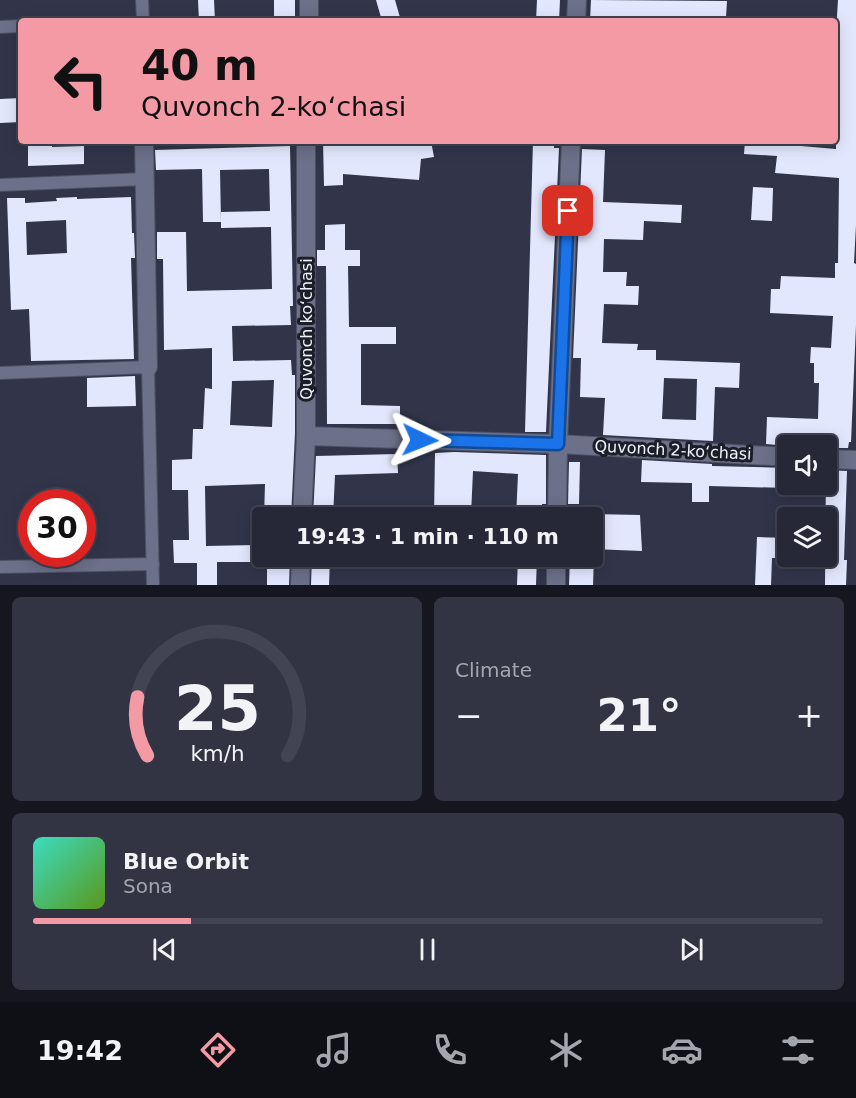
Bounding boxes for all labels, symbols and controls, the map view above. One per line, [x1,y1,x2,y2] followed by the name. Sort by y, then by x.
[141,41,258,90] text: 40 m
[42,42,120,120] icon: left
[141,91,406,122] text: Quvonch 2-koʻchasi
[542,185,593,236] pin
[551,194,584,227] icon: arrive
[297,258,316,400] street label: Quvonch koʻchasi
[388,408,452,472] position arrow
[777,435,837,567] map controls
[777,435,837,495] button: sound
[594,436,752,464] street label: Quvonch 2-koʻchasi
[18,489,96,567] speed limit sign: 30
[777,507,837,567] button: layers
[296,524,559,549] text: 19:43 · 1 min · 110 m
[455,658,532,682] text: Climate
[174,672,260,745] text: 25
[596,689,682,742] text: 21°
[455,696,483,735] text: −
[795,696,823,735] text: +
[190,741,244,766] text: km/h
[123,849,249,874] text: Blue Orbit
[123,874,173,898] text: Sona
[148,933,181,966] icon: previous
[411,933,444,966] icon: pause
[675,933,708,966] icon: next
[197,1029,239,1071] icon: directions
[313,1029,355,1071] icon: music
[429,1029,471,1071] icon: phone
[545,1029,587,1071] icon: climate
[661,1029,703,1071] icon: car
[777,1029,819,1071] icon: filters
[37,1035,123,1066] text: 19:42

